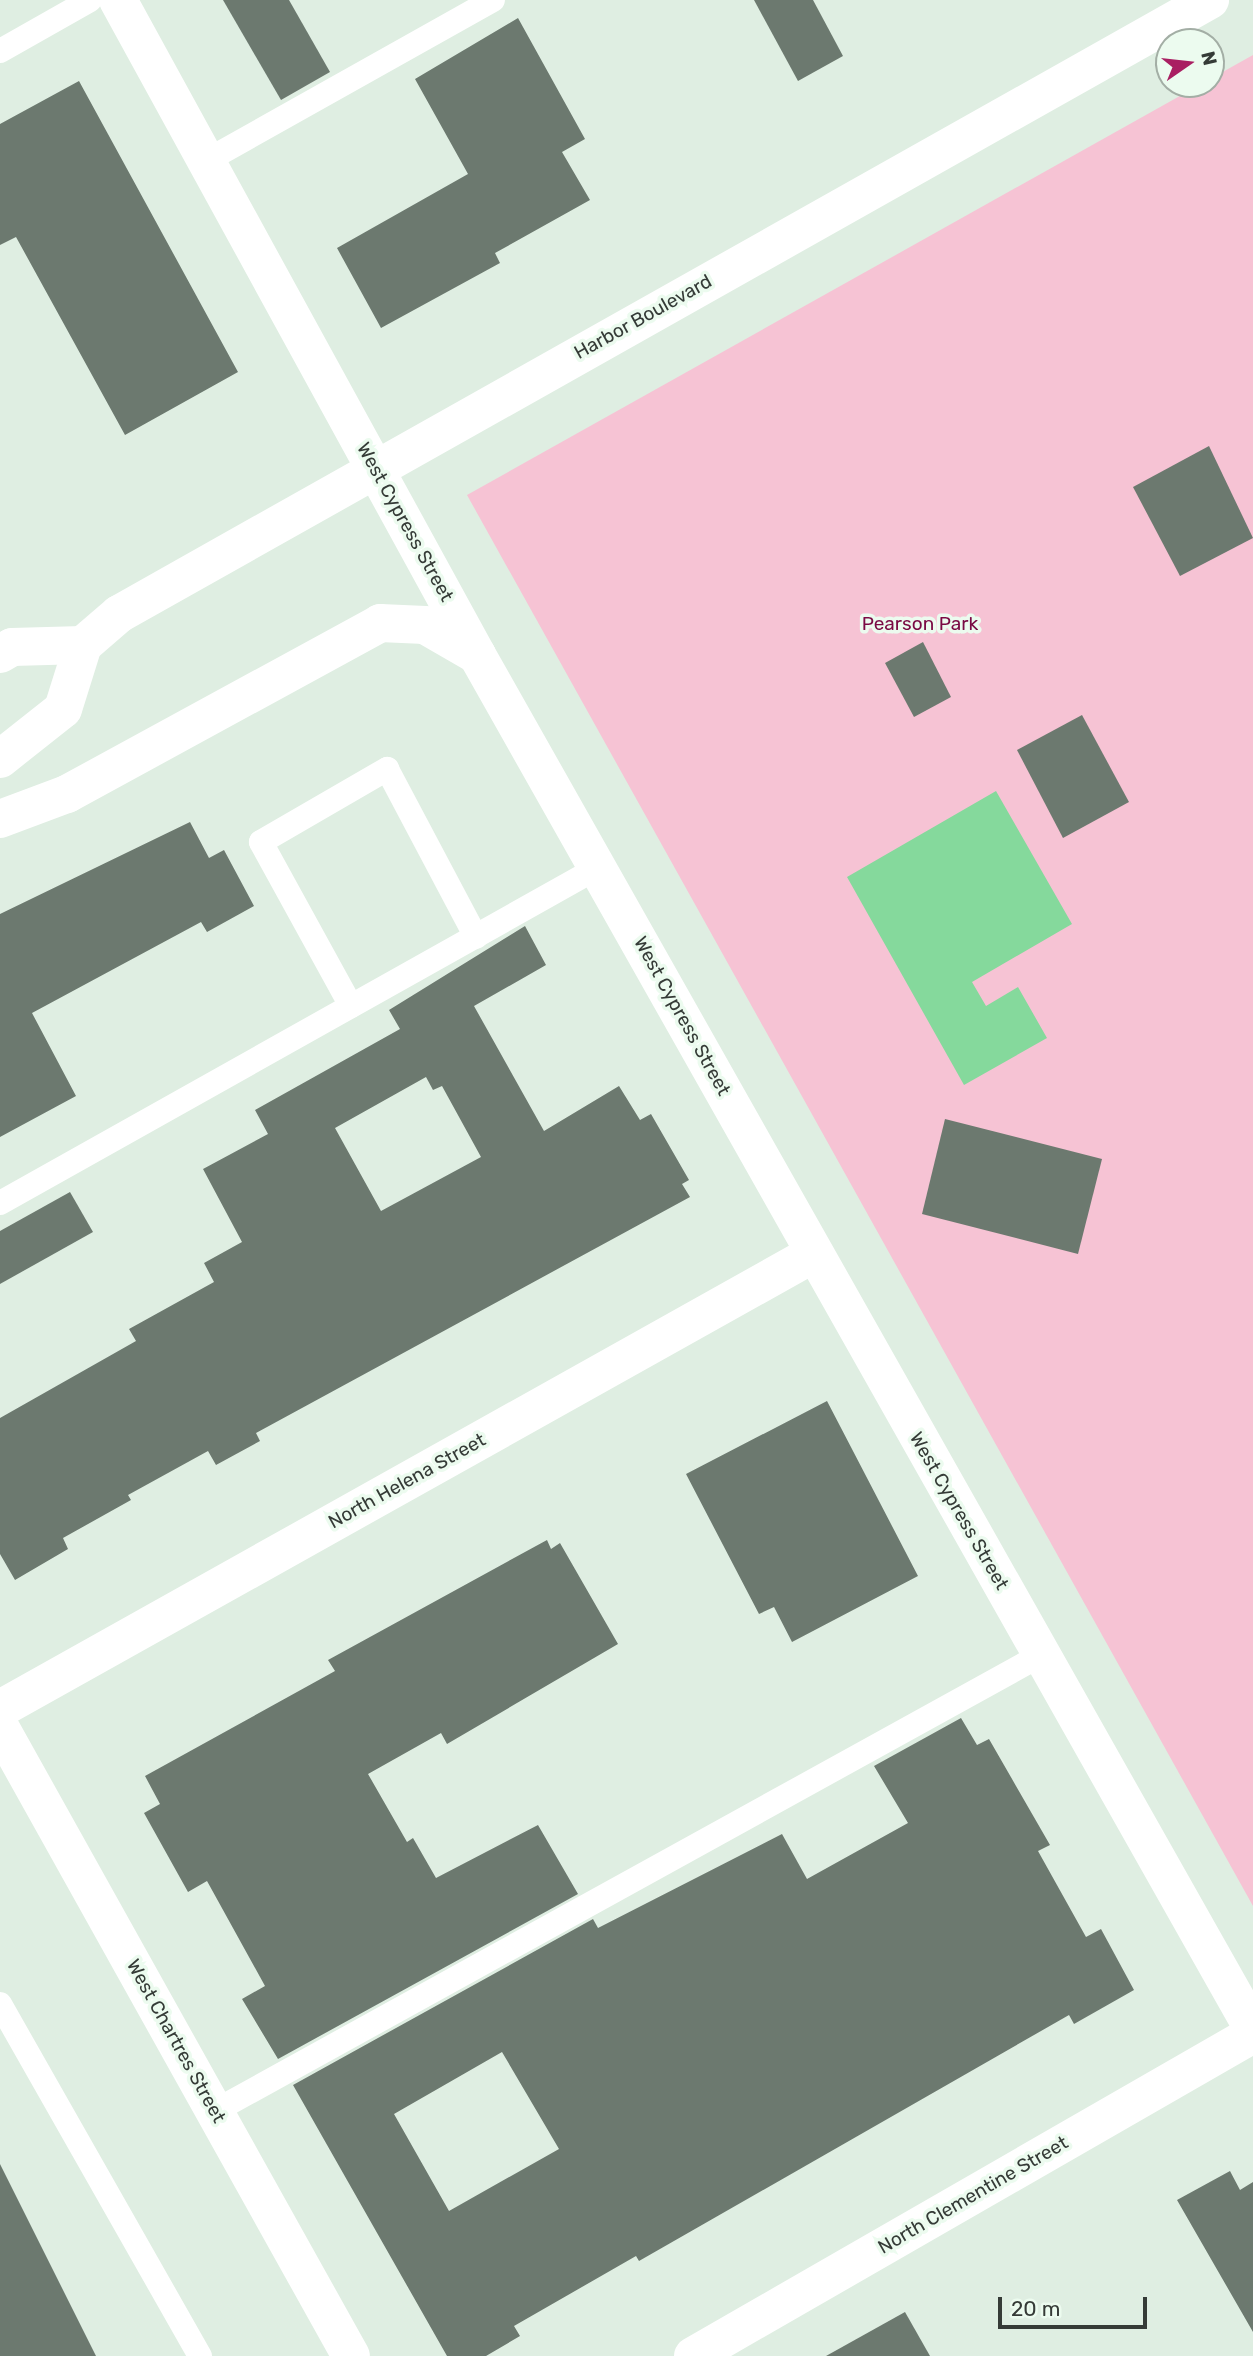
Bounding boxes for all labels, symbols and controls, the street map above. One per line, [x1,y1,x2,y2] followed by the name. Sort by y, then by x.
[1155,28,1225,98] north arrow
[1196,49,1222,68] text: N
[570,270,716,364] street label: Harbor Boulevard
[352,438,458,606] street label: West Cypress Street
[862,613,978,635] park label: Pearson Park
[629,932,735,1100] street label: West Cypress Street
[324,1428,490,1534] street label: North Helena Street
[905,1428,1013,1594] street label: West Cypress Street
[122,1955,230,2127] street label: West Chartres Street
[874,2131,1072,2259] street label: North Clementine Street
[1001,2282,1150,2326] scale bar
[1011,2296,1060,2321] text: 20 m

